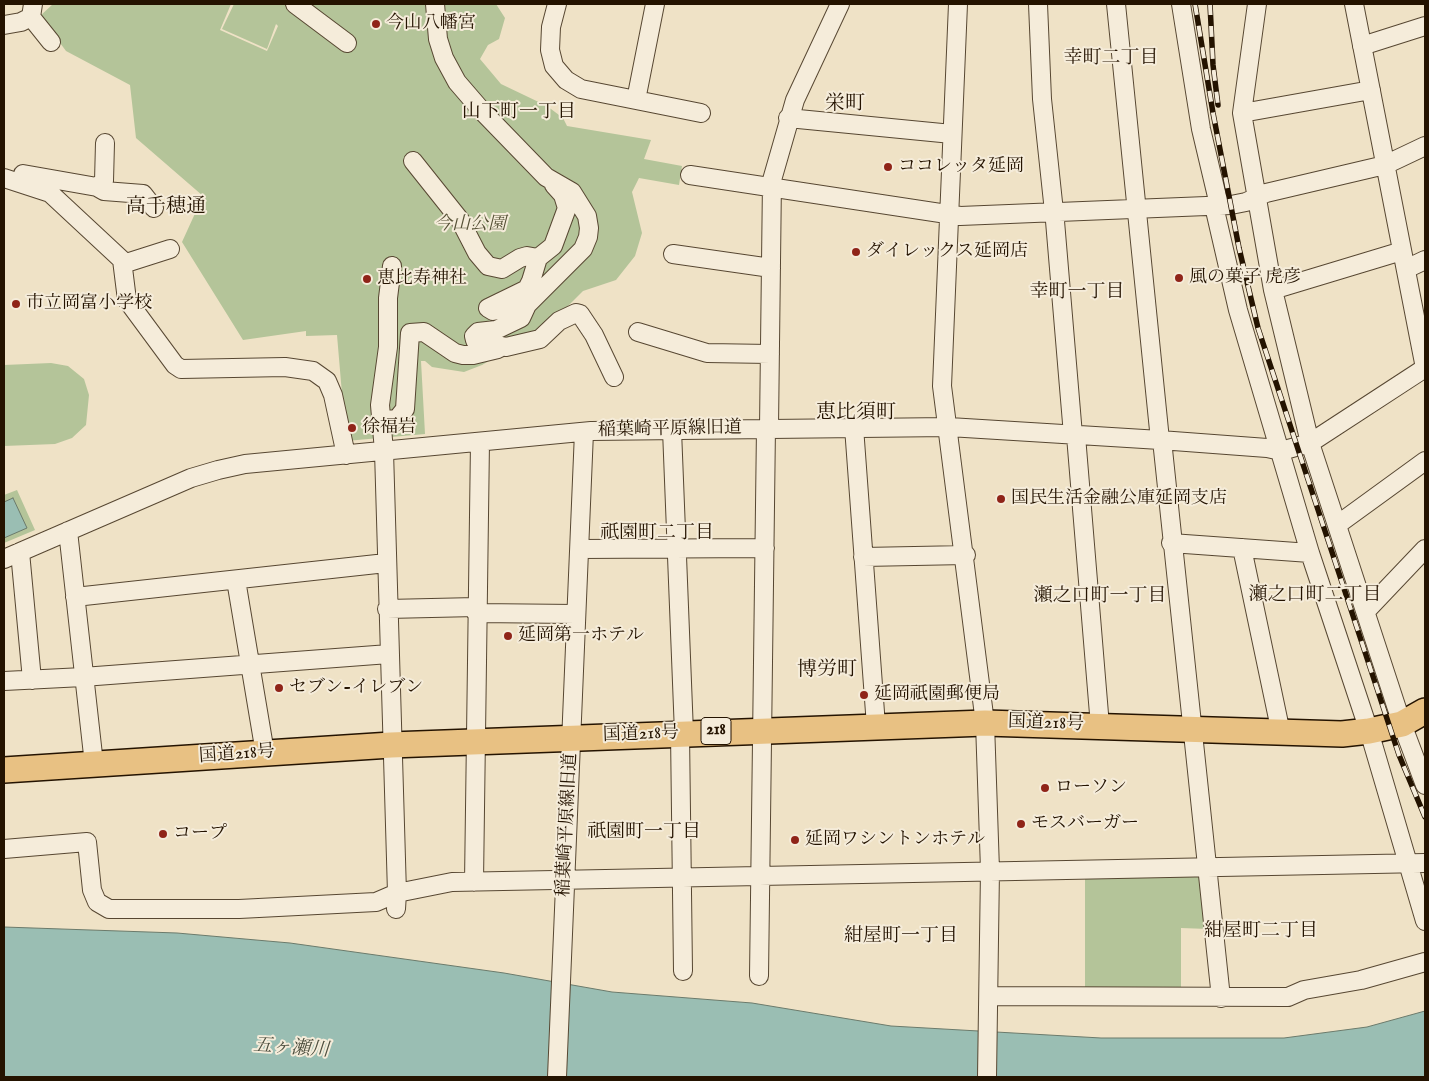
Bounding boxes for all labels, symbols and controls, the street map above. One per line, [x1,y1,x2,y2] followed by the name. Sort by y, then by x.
[386,13,476,35] place label: 今山八幡宮
[370,18,382,30] marker: 今山八幡宮
[1064,48,1158,70] district label: 幸町二丁目
[825,93,865,117] district label: 栄町
[462,102,576,124] district label: 山下町一丁目
[898,156,1024,178] place label: ココレッタ延岡
[882,161,894,173] marker: ココレッタ延岡
[126,196,206,220] district label: 高千穂通
[434,214,506,236] park label: 今山公園
[866,241,1028,263] place label: ダイレックス延岡店
[850,246,862,258] marker: ダイレックス延岡店
[1189,267,1301,289] place label: 風の菓子 虎彦
[377,268,467,290] place label: 恵比寿神社
[1173,272,1185,284] marker: 風の菓子 虎彦
[361,273,373,285] marker: 恵比寿神社
[1030,282,1124,304] district label: 幸町一丁目
[26,293,152,315] place label: 市立岡富小学校
[10,298,22,310] marker: 市立岡富小学校
[816,402,896,426] district label: 恵比須町
[362,417,416,439] place label: 徐福岩
[598,418,742,442] street label: 稲葉崎平原線旧道
[346,422,358,434] marker: 徐福岩
[1011,488,1227,510] place label: 国民生活金融公庫延岡支店
[995,493,1007,505] marker: 国民生活金融公庫延岡支店
[600,523,714,545] district label: 祇園町二丁目
[1249,585,1381,607] district label: 瀬之口町二丁目
[1034,586,1166,608] district label: 瀬之口町一丁目
[518,625,644,647] place label: 延岡第一ホテル
[502,630,514,642] marker: 延岡第一ホテル
[797,659,857,683] district label: 博労町
[289,677,423,699] place label: セブン-イレブン
[273,682,285,694] marker: セブン-イレブン
[874,684,1000,706] place label: 延岡祇園郵便局
[858,689,870,701] marker: 延岡祇園郵便局
[1008,712,1084,736] street label: 国道218号
[701,718,731,744] road number: 218
[603,723,679,747] street label: 国道218号
[198,742,276,768] street label: 国道218号
[553,753,583,897] street label: 稲葉崎平原線旧道
[1055,777,1127,799] place label: ローソン
[1039,782,1051,794] marker: ローソン
[1031,813,1139,835] place label: モスバーガー
[1015,818,1027,830] marker: モスバーガー
[587,822,701,844] district label: 祇園町一丁目
[173,823,227,845] place label: コープ
[157,828,169,840] marker: コープ
[805,829,985,851] place label: 延岡ワシントンホテル
[789,834,801,846] marker: 延岡ワシントンホテル
[1204,921,1318,943] district label: 紺屋町二丁目
[844,926,958,948] district label: 紺屋町一丁目
[252,1035,330,1063] water label: 五ヶ瀬川

